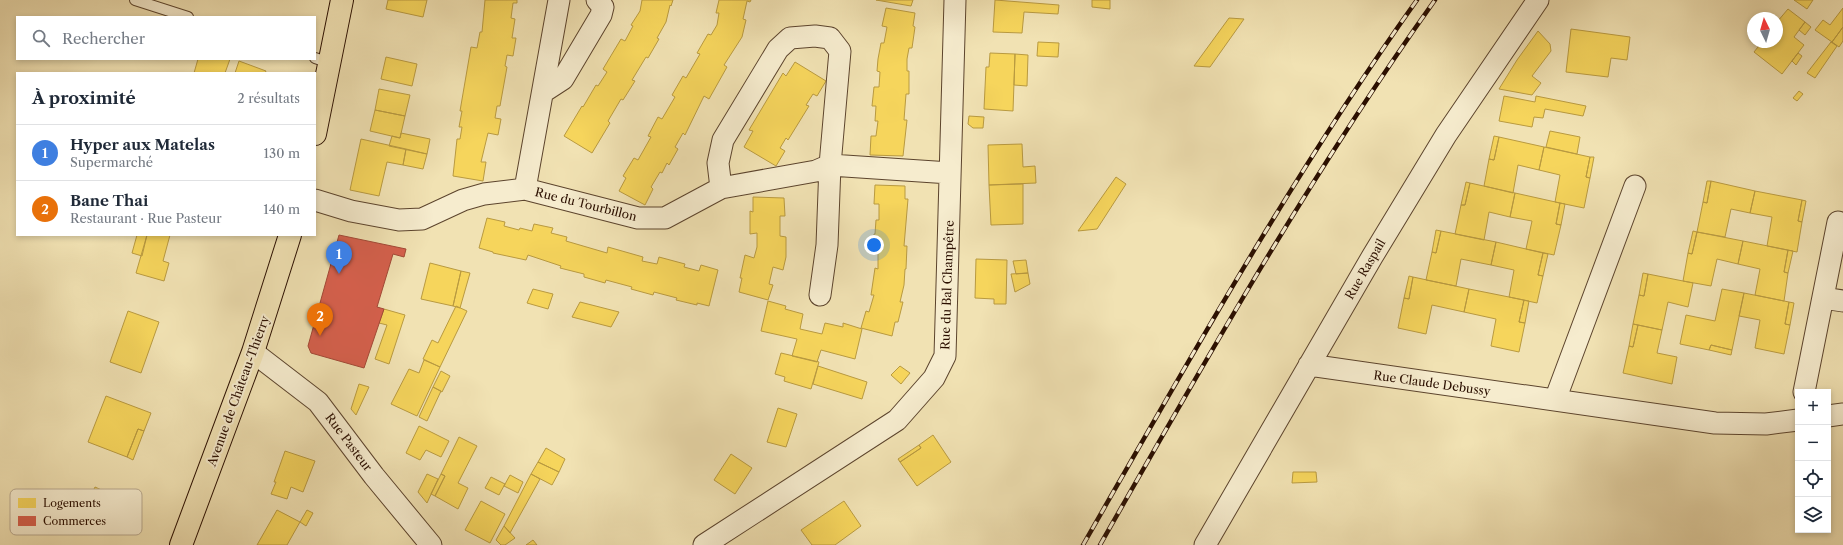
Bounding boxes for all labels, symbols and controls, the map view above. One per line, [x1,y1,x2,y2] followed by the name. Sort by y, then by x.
[1747,12,1783,48] north arrow
[16,16,316,60] search box
[30,27,52,49] icon: search
[62,29,145,48] text: Rechercher
[32,88,136,108] text: À proximité
[237,90,300,106] text: 2 résultats
[70,135,215,154] text: Hyper aux Matelas
[42,145,48,161] text: 1
[264,145,300,161] text: 130 m
[70,154,153,170] text: Supermarché
[534,184,639,224] street label: Rue du Tourbillon
[70,191,148,210] text: Bane Thai
[41,201,49,217] text: 2
[263,201,300,217] text: 140 m
[70,210,222,226] text: Restaurant · Rue Pasteur
[937,220,957,350] street label: Rue du Bal Champêtre
[864,235,884,255] your location
[1342,236,1389,302] street label: Rue Raspail
[326,241,352,274] pin: 1
[307,303,333,336] pin: 2
[203,313,272,469] street label: Avenue de Château-Thierry
[1373,367,1492,399] street label: Rue Claude Debussy
[1795,389,1831,533] map controls
[1795,389,1831,425] button: +
[322,410,376,474] street label: Rue Pasteur
[1795,425,1831,461] button: −
[1795,461,1831,497] button: locate
[10,489,142,535] legend
[43,496,101,510] text: Logements
[1795,497,1831,533] button: layers
[43,514,106,528] text: Commerces

